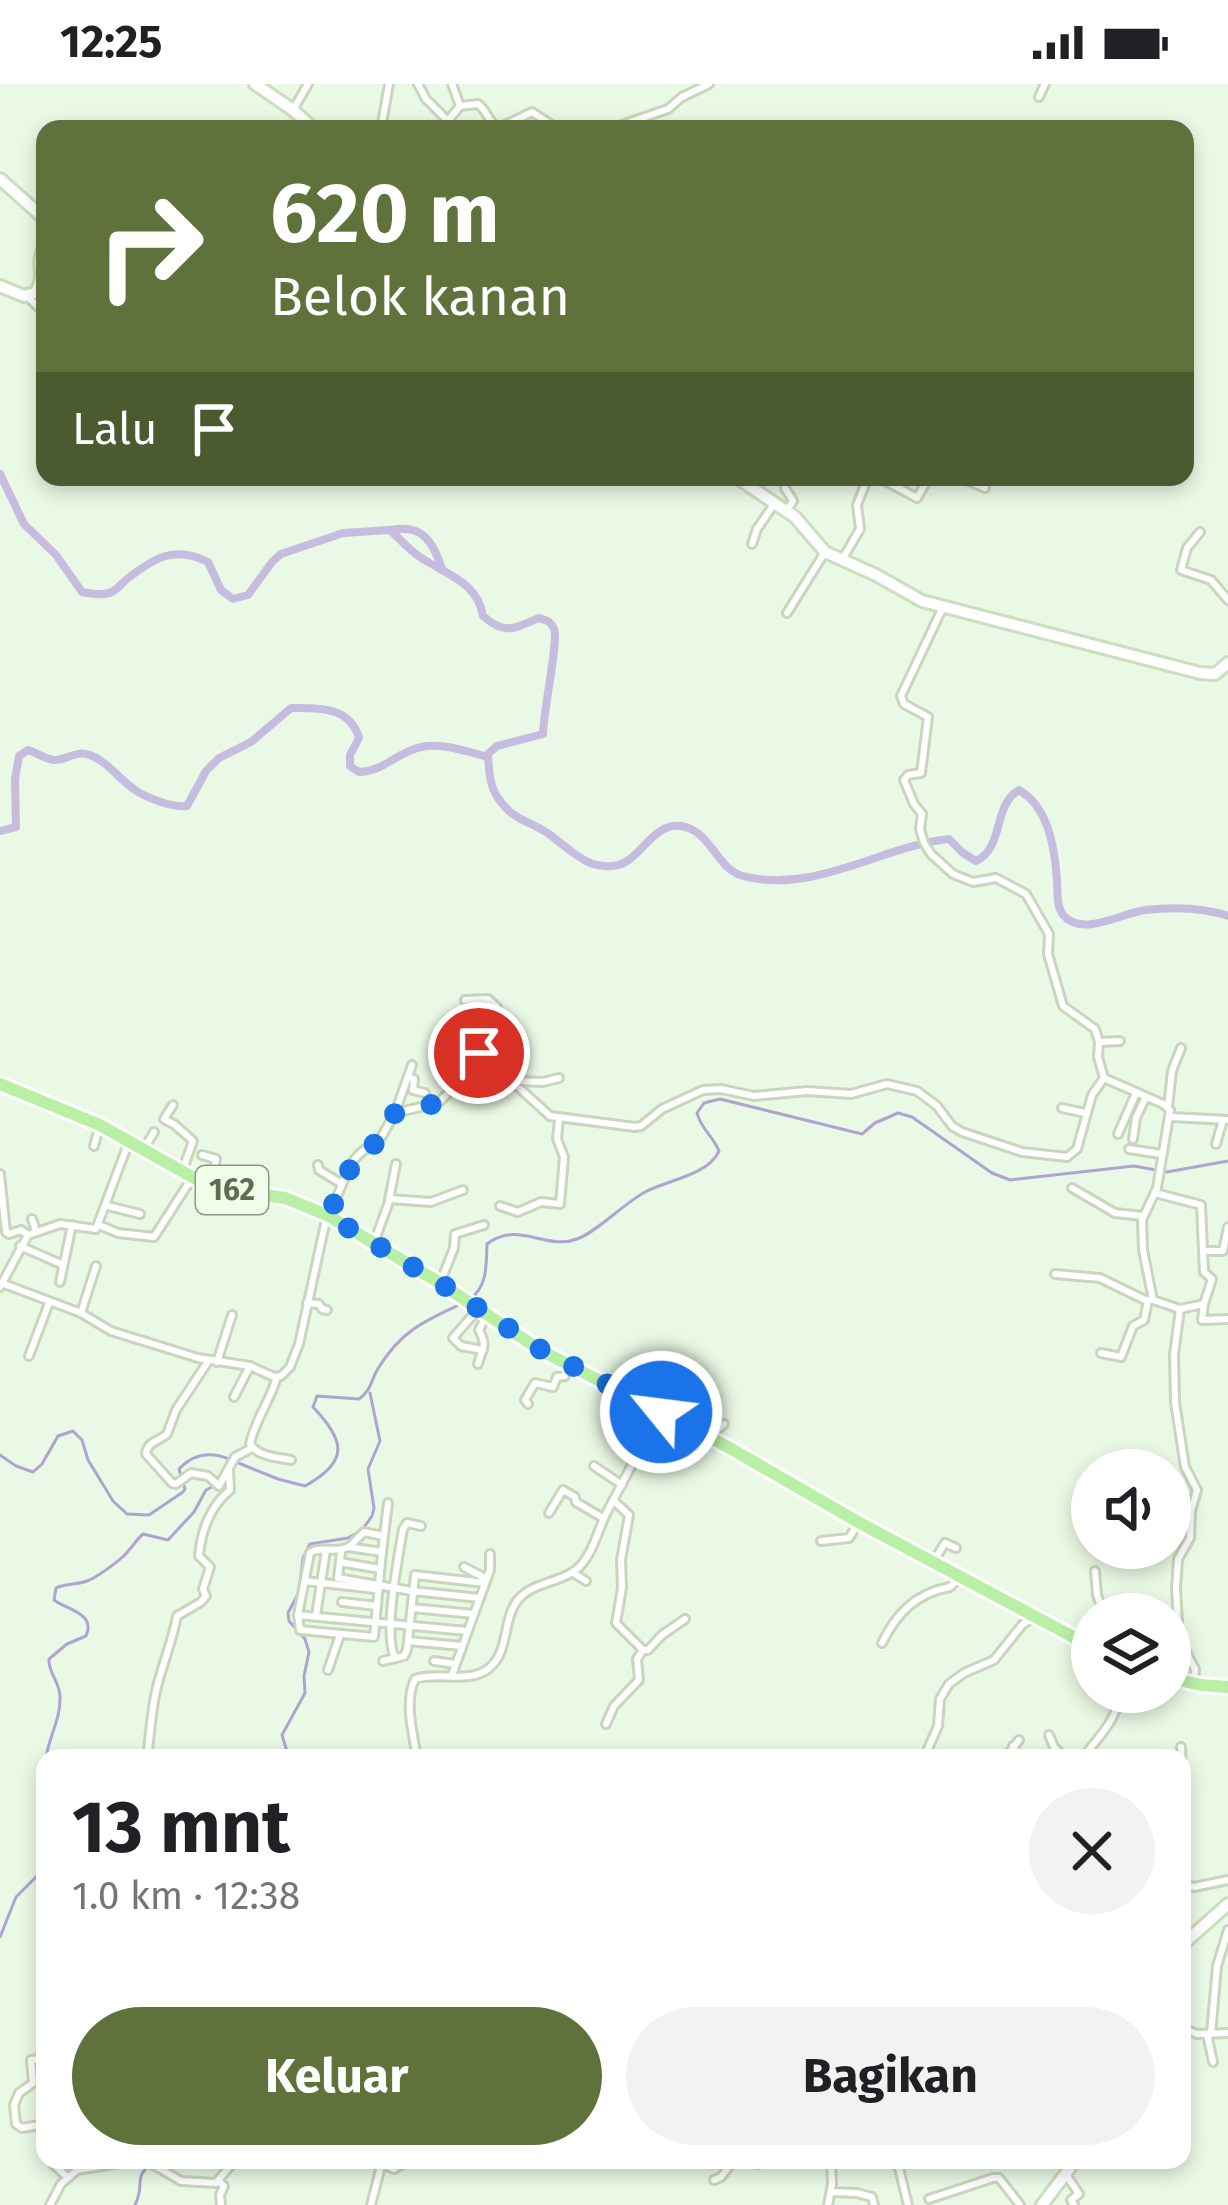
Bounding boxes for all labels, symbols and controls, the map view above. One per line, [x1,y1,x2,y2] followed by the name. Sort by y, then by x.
[60,15,162,69] text: 12:25
[270,163,500,264] text: 620 m
[72,168,228,324] icon: right
[270,265,570,329] text: Belok kanan
[181,396,247,462] icon: arrive
[72,402,157,456] text: Lalu
[428,1002,530,1104] pin
[446,1020,512,1086] icon: arrive
[196,1166,268,1214] road number: 162
[598,1349,724,1475] position arrow
[1071,1449,1191,1713] map controls
[1071,1449,1191,1569] button: sound
[1071,1593,1191,1713] button: layers
[72,1785,290,1871] text: 13 mnt
[1029,1788,1155,1914] button: close
[72,1873,300,1919] text: 1.0 km · 12:38
[72,2007,602,2145] button: Keluar
[626,2007,1155,2145] button: Bagikan

